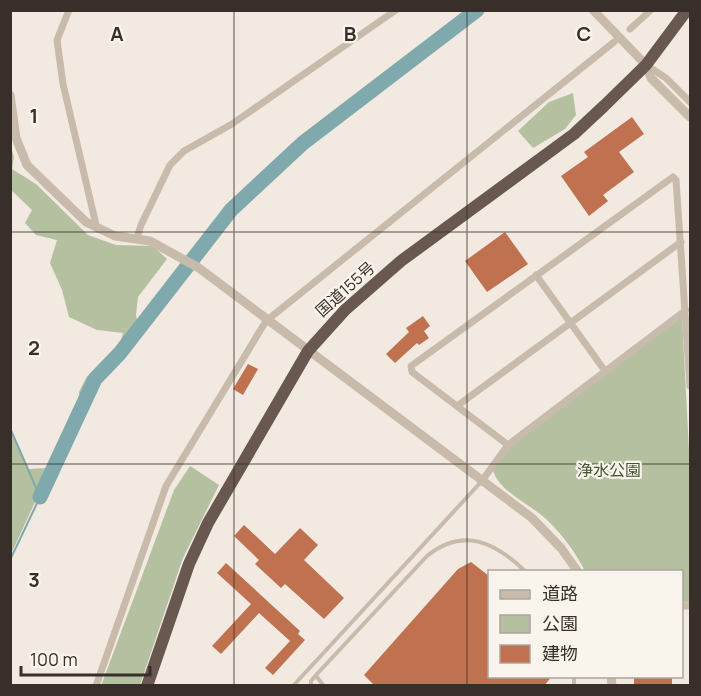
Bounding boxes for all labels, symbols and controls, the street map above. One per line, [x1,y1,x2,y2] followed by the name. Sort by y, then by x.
[110,20,124,47] text: A
[344,20,357,47] text: B
[577,20,591,47] text: C
[30,102,38,129] text: 1
[311,256,379,322] street label: 国道155号
[28,334,40,361] text: 2
[577,459,641,481] park label: 浄水公園
[28,566,40,593] text: 3
[488,570,683,678] legend
[542,581,578,605] text: 道路
[542,611,578,635] text: 公園
[21,639,150,677] scale bar
[542,641,578,665] text: 建物
[30,647,78,671] text: 100 m

